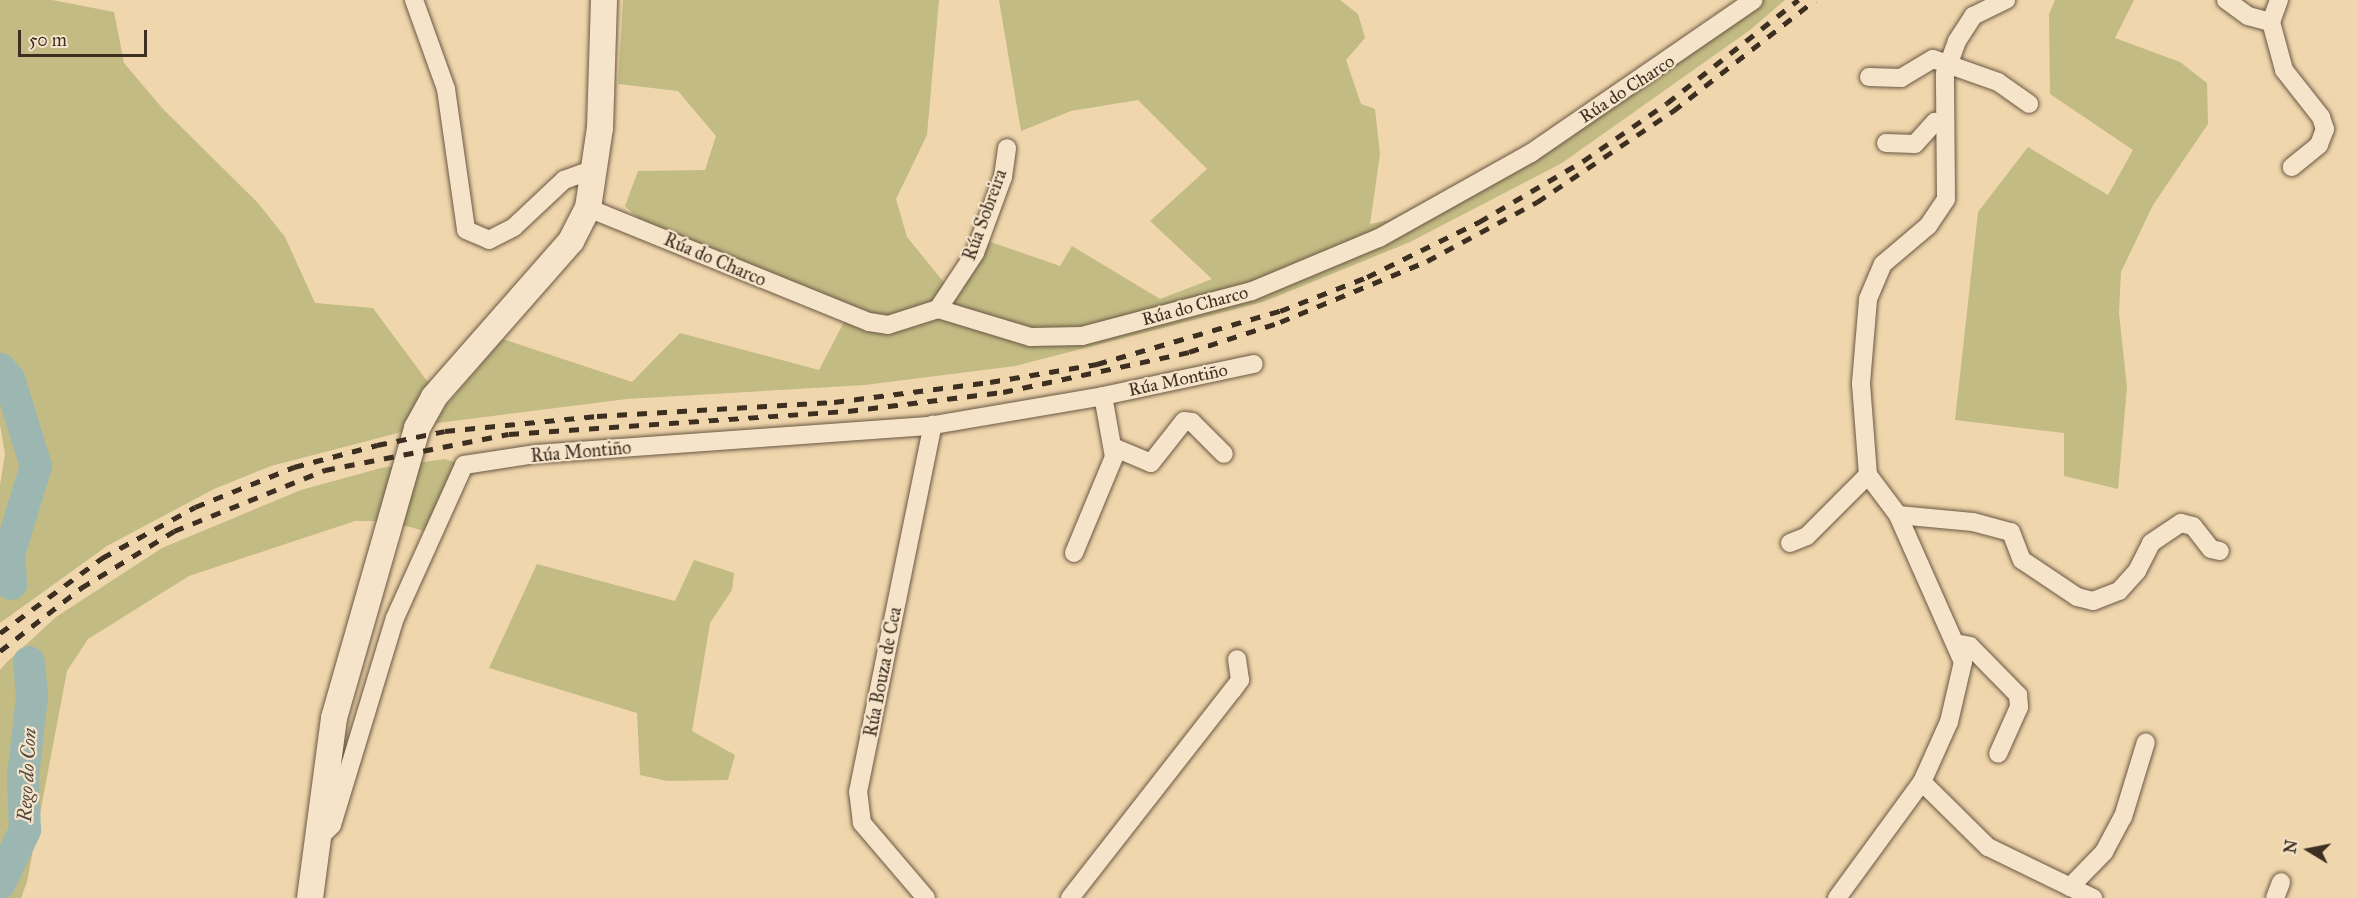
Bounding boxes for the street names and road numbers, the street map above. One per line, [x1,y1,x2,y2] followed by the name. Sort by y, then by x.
[1575,50,1679,128] street label: Rúa do Charco
[959,167,1011,263] street label: Rúa Sobreira
[661,229,769,291] street label: Rúa do Charco
[1140,281,1250,331] street label: Rúa do Charco
[1126,359,1230,401] street label: Rúa Montiño
[530,437,632,467] street label: Rúa Montiño
[860,605,906,739] street label: Rúa Bouza de Cea

